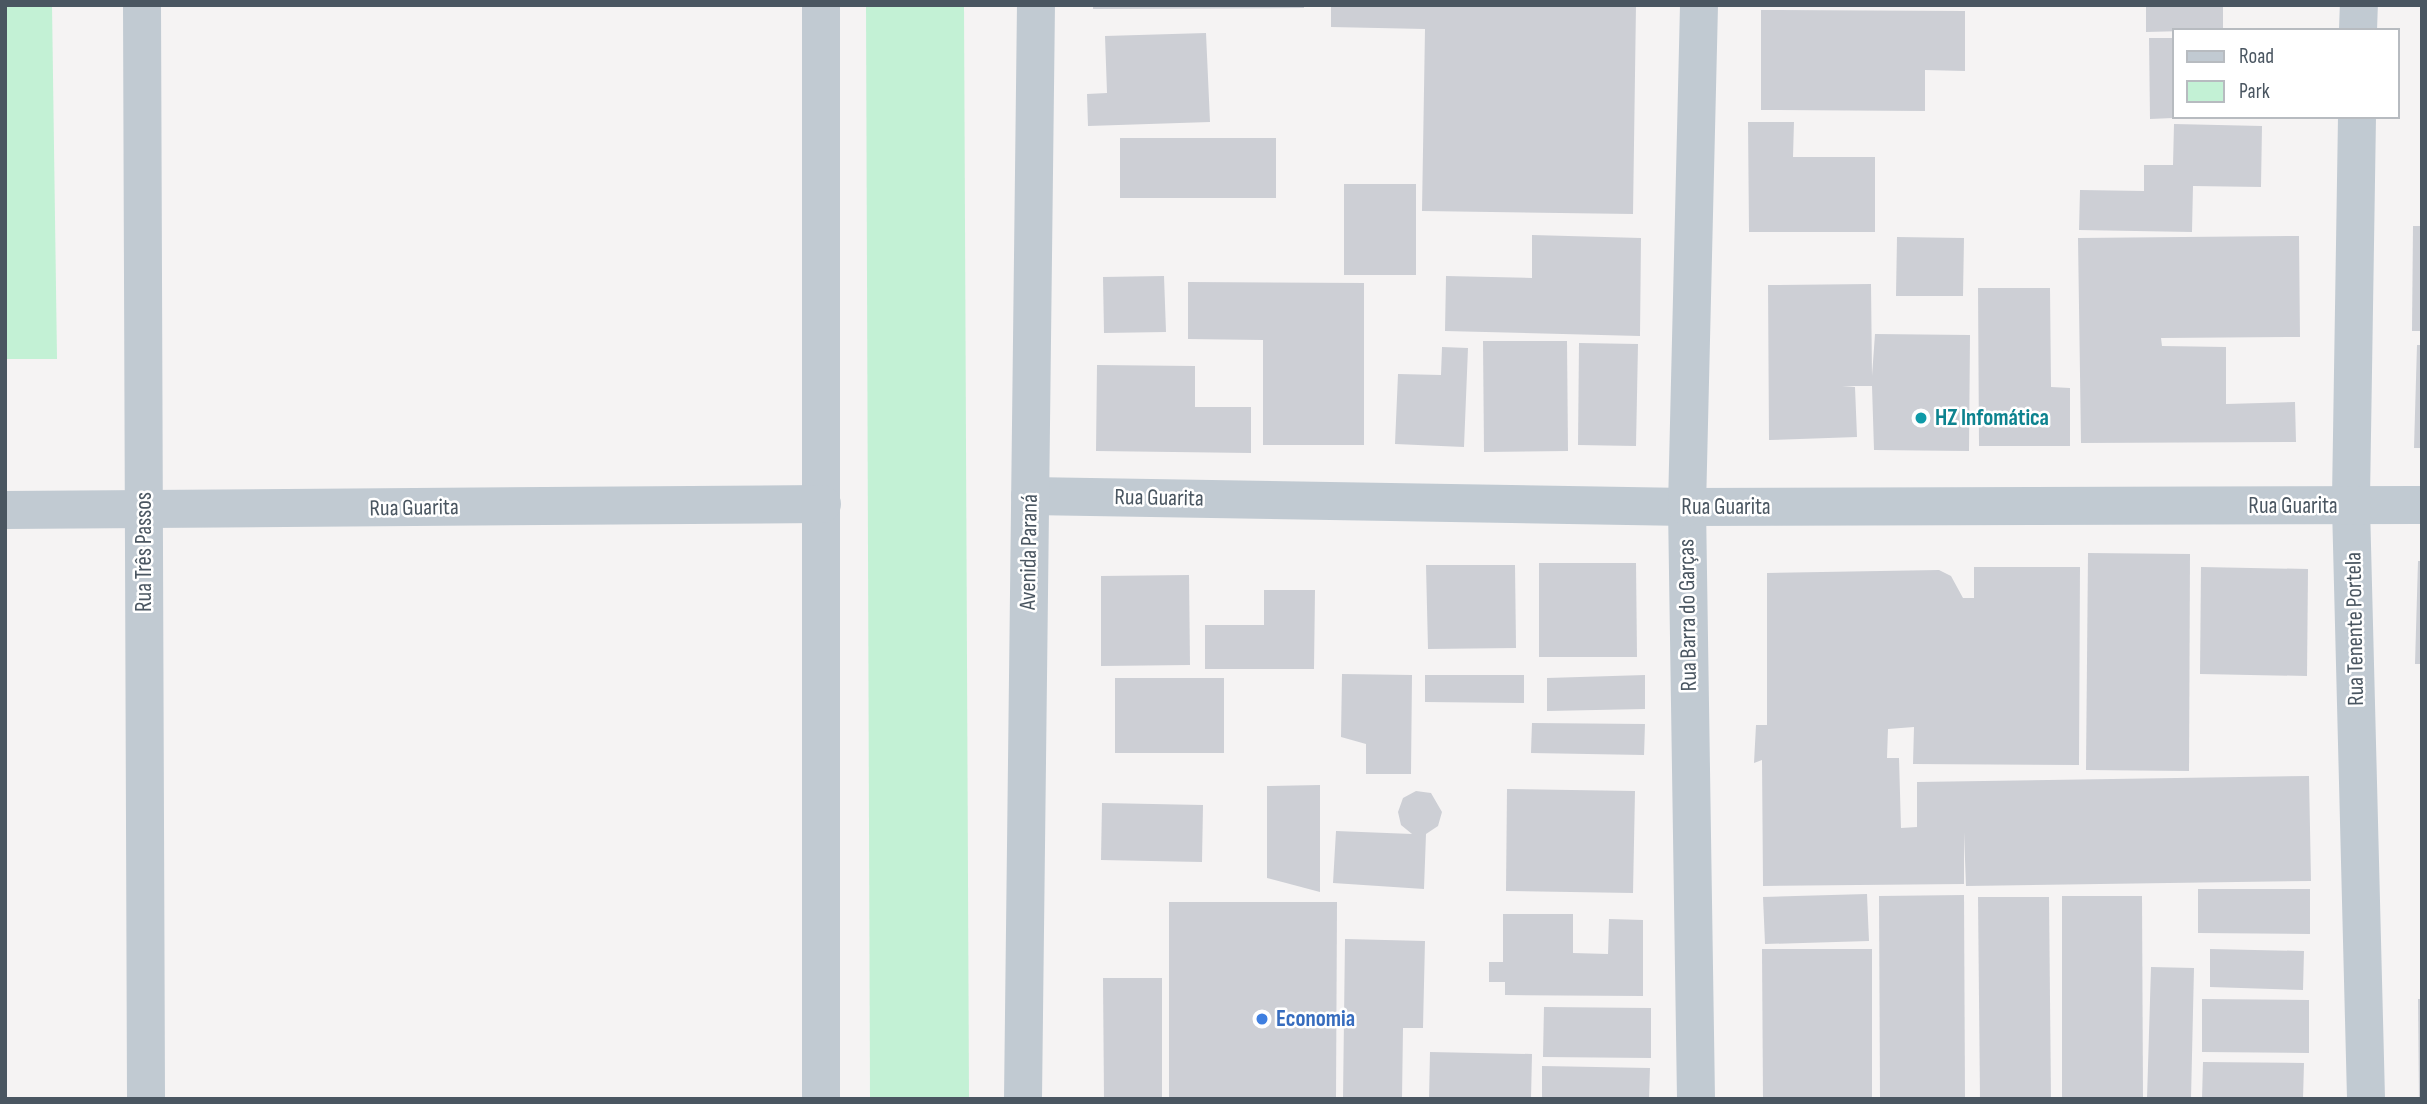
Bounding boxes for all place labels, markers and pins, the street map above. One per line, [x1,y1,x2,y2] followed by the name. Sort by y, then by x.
[1935,404,2049,432] place label: HZ Infomática
[1913,410,1929,426] marker: HZ Infomática
[1276,1005,1355,1033] place label: Economia
[1254,1011,1270,1027] marker: Economia

